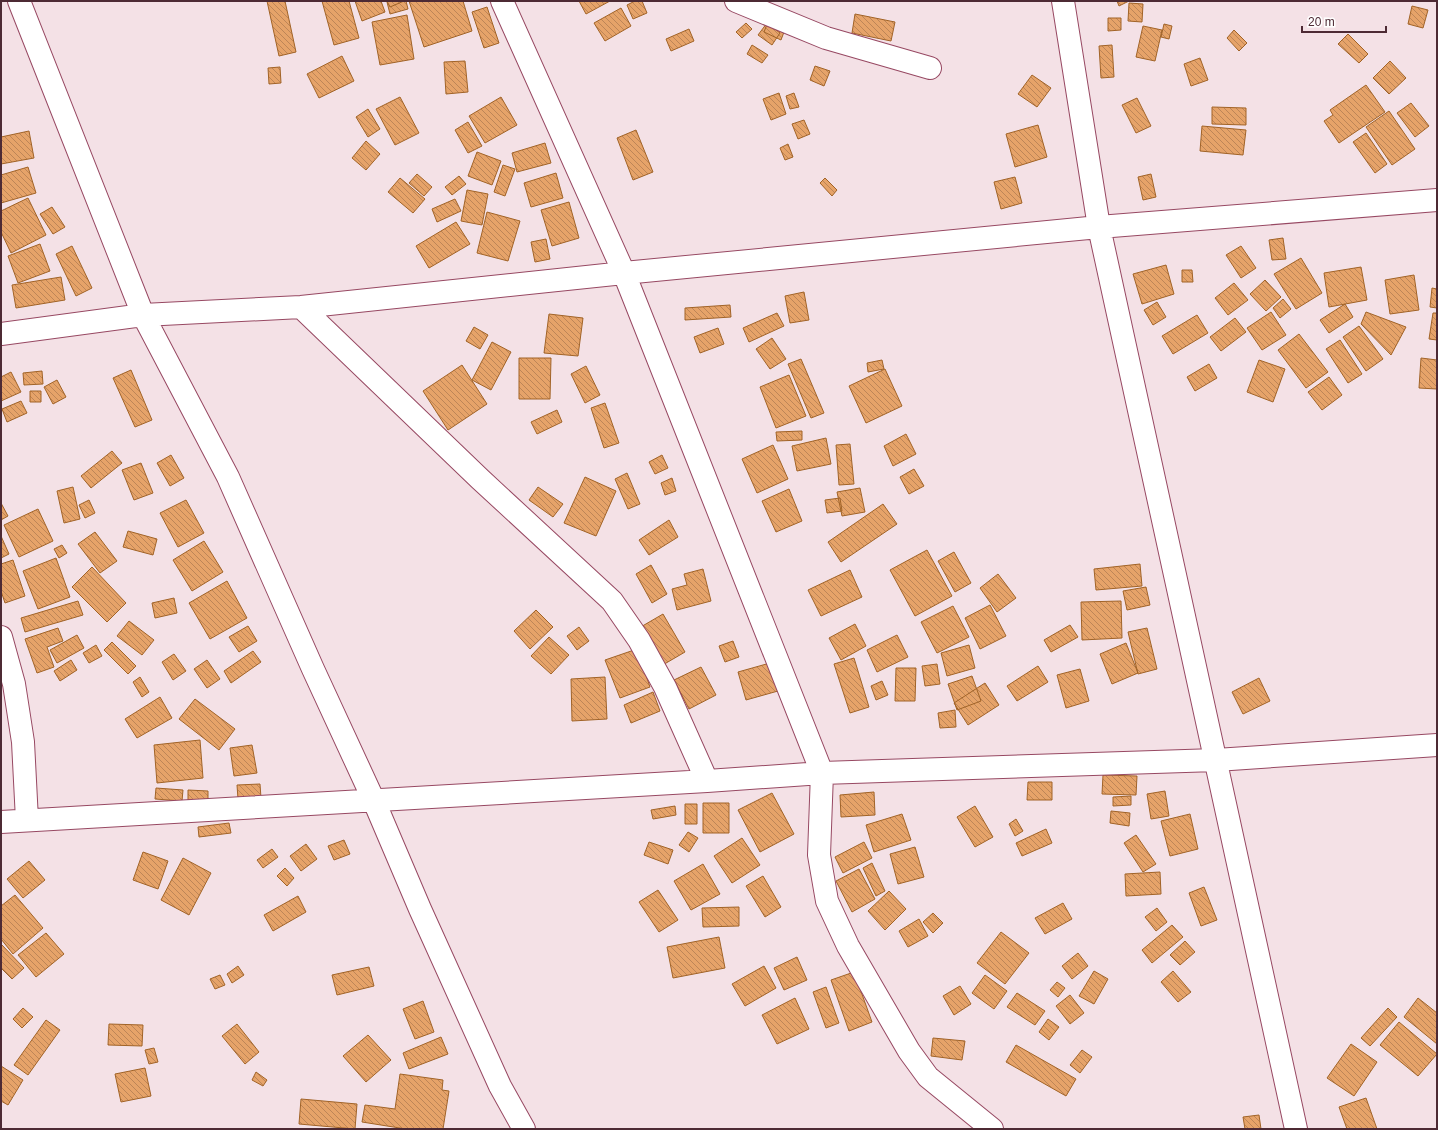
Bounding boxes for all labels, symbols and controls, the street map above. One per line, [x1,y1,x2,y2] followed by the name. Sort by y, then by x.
[1302,8,1386,34] scale bar
[1308,15,1335,29] text: 20 m

